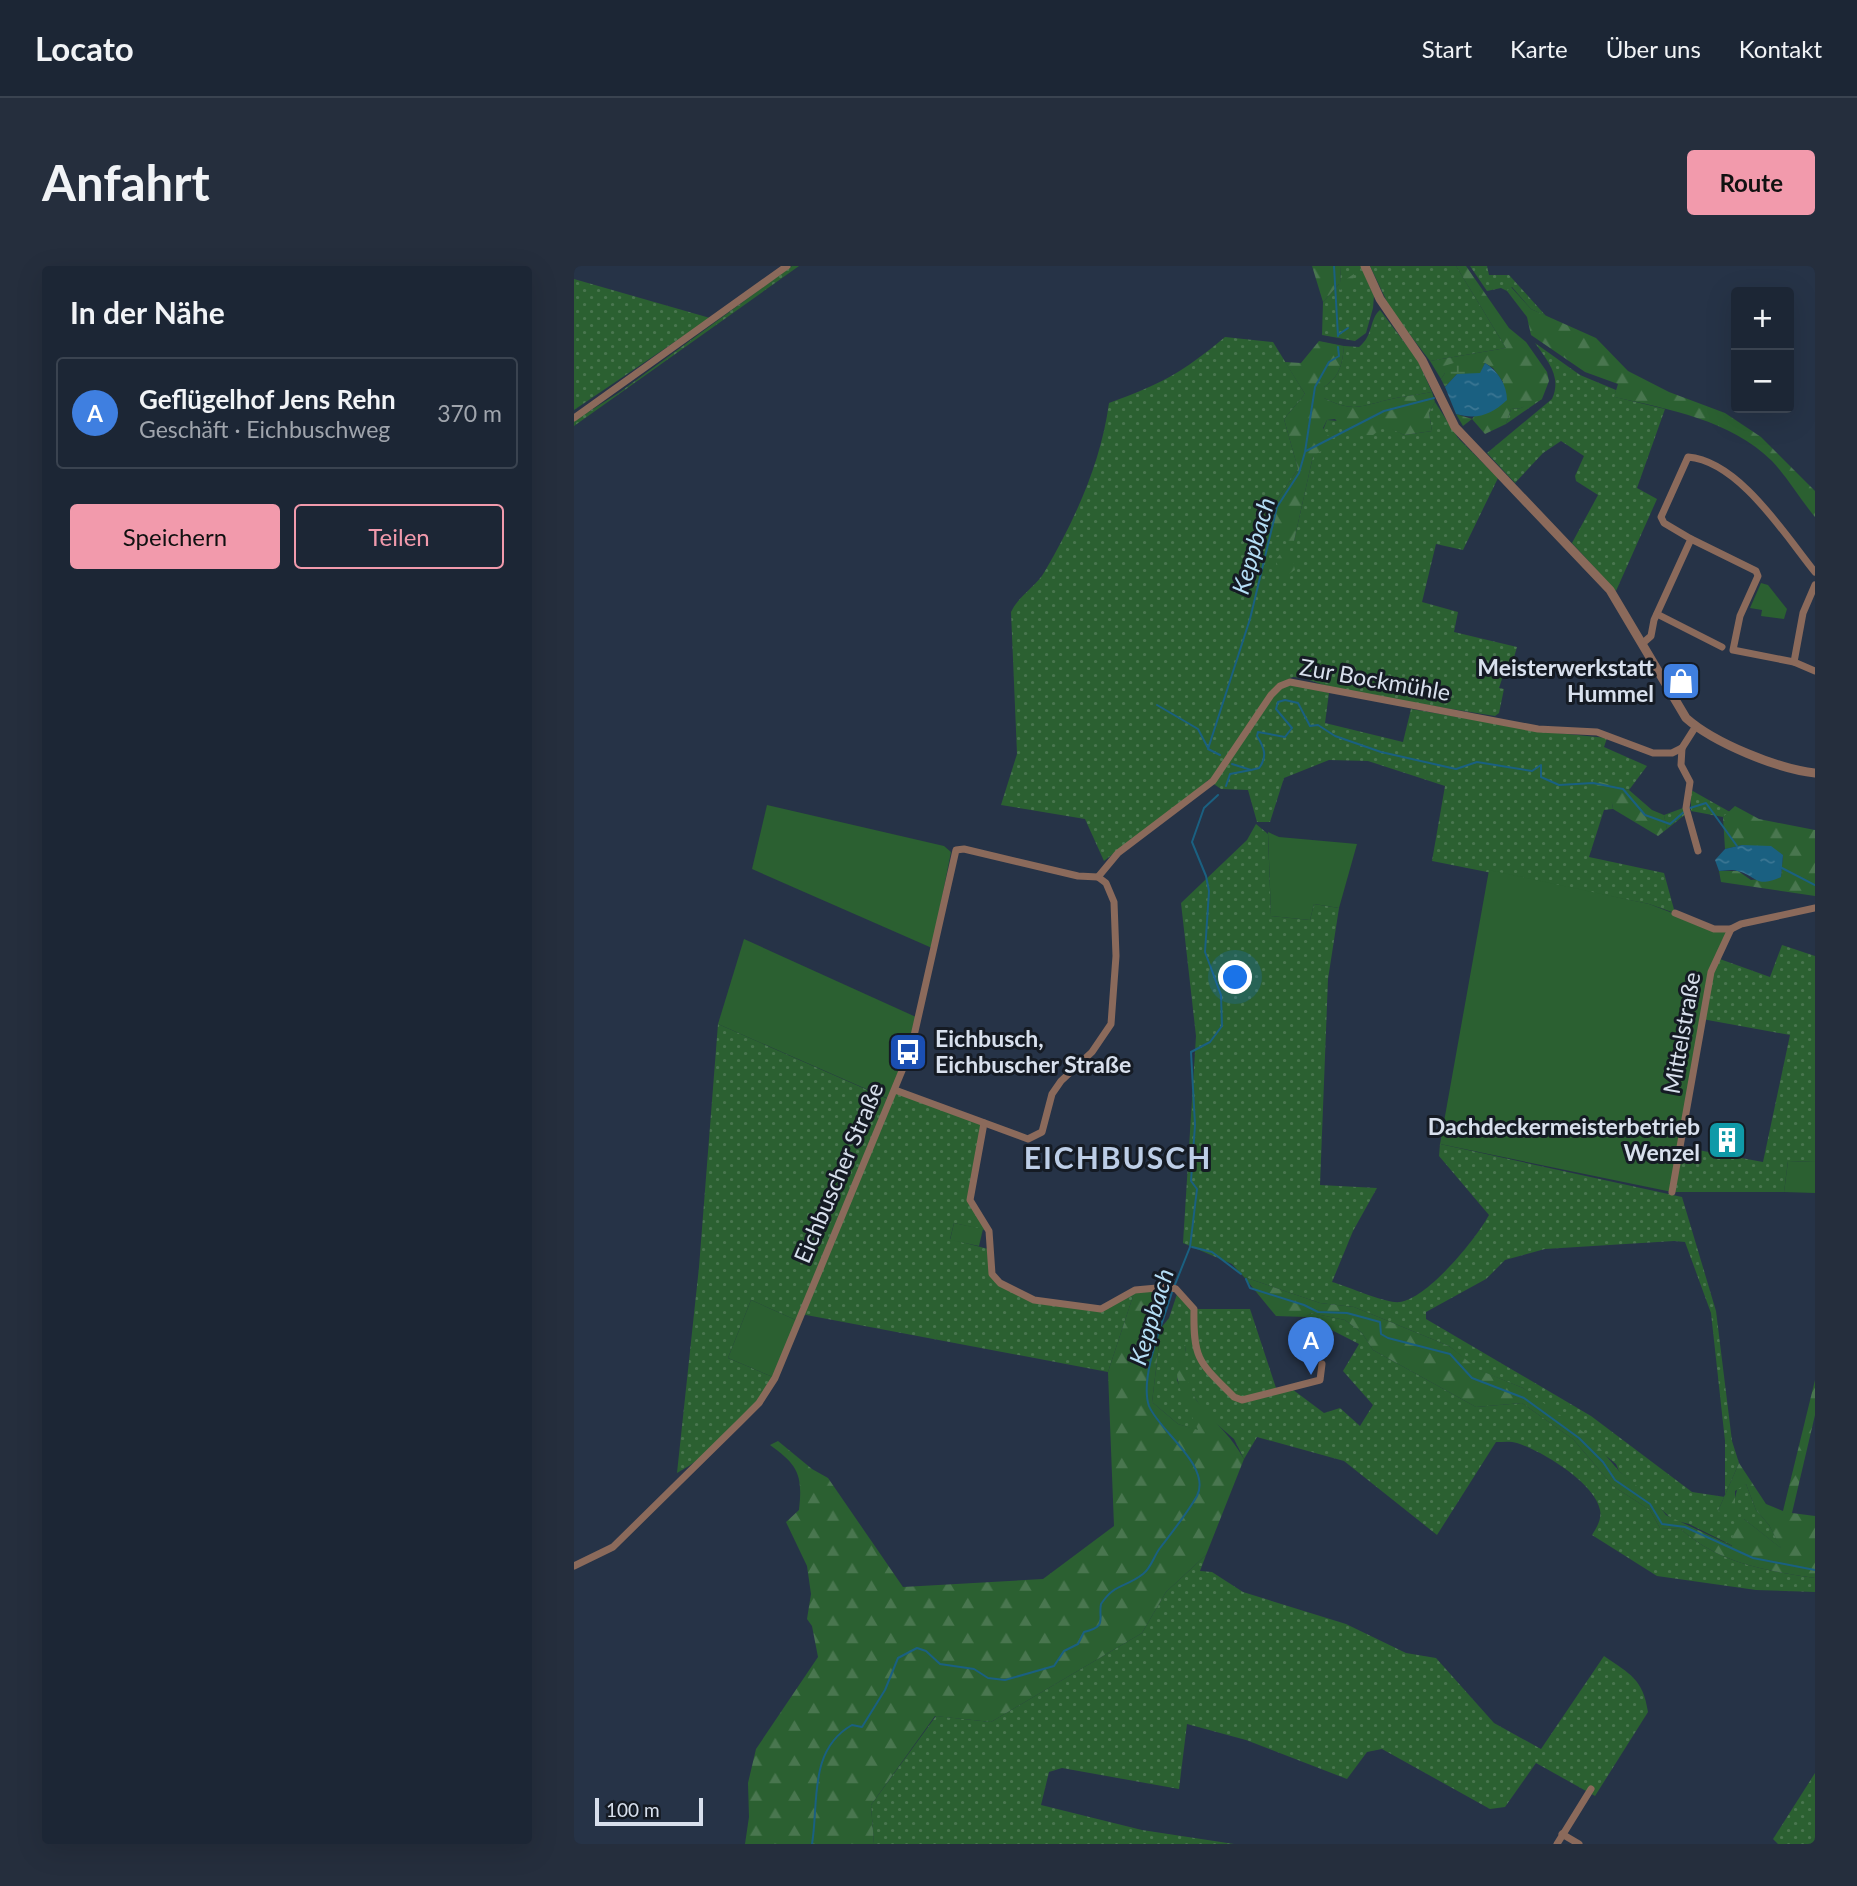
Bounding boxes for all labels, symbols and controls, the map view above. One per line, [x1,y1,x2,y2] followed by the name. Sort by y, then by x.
[35,28,134,68] text: Locato
[1422,34,1472,63] text: Start
[1510,34,1568,63] text: Karte
[1606,34,1701,63] text: Über uns
[1739,34,1822,63] text: Kontakt
[1687,150,1815,215] button: Route
[42,153,210,211] text: Anfahrt
[1731,287,1794,413] map controls
[1731,287,1794,350] button: +
[70,294,225,330] text: In der Nähe
[1731,350,1794,413] button: −
[139,383,396,415] text: Geflügelhof Jens Rehn
[87,399,103,427] text: A
[437,399,502,427] text: 370 m
[139,415,390,443] text: Geschäft · Eichbuschweg
[1225,494,1280,597] water label: Keppbach
[70,504,280,569] button: Speichern
[294,504,504,569] button: Teilen
[1298,652,1453,706] street label: Zur Bockmühle
[1477,653,1655,707] place label: Meisterwerkstatt Hummel
[1660,660,1702,702] shop icon: Meisterwerkstatt Hummel
[1218,960,1252,994] your location
[1657,970,1706,1096] street label: Mittelstraße
[935,1024,1131,1078] place label: Eichbusch, Eichbuscher Straße
[887,1031,929,1073] bus stop icon: Eichbusch, Eichbuscher Straße
[787,1078,889,1267] street label: Eichbuscher Straße
[1428,1112,1700,1166] place label: Dachdeckermeisterbetrieb Wenzel
[1706,1119,1748,1161] building icon: Dachdeckermeisterbetrieb Wenzel
[1024,1139,1212,1175] district label: EICHBUSCH
[1122,1265,1179,1368] water label: Keppbach
[1288,1317,1334,1375] pin: A
[595,1795,704,1827] scale bar
[606,1798,660,1821] text: 100 m

